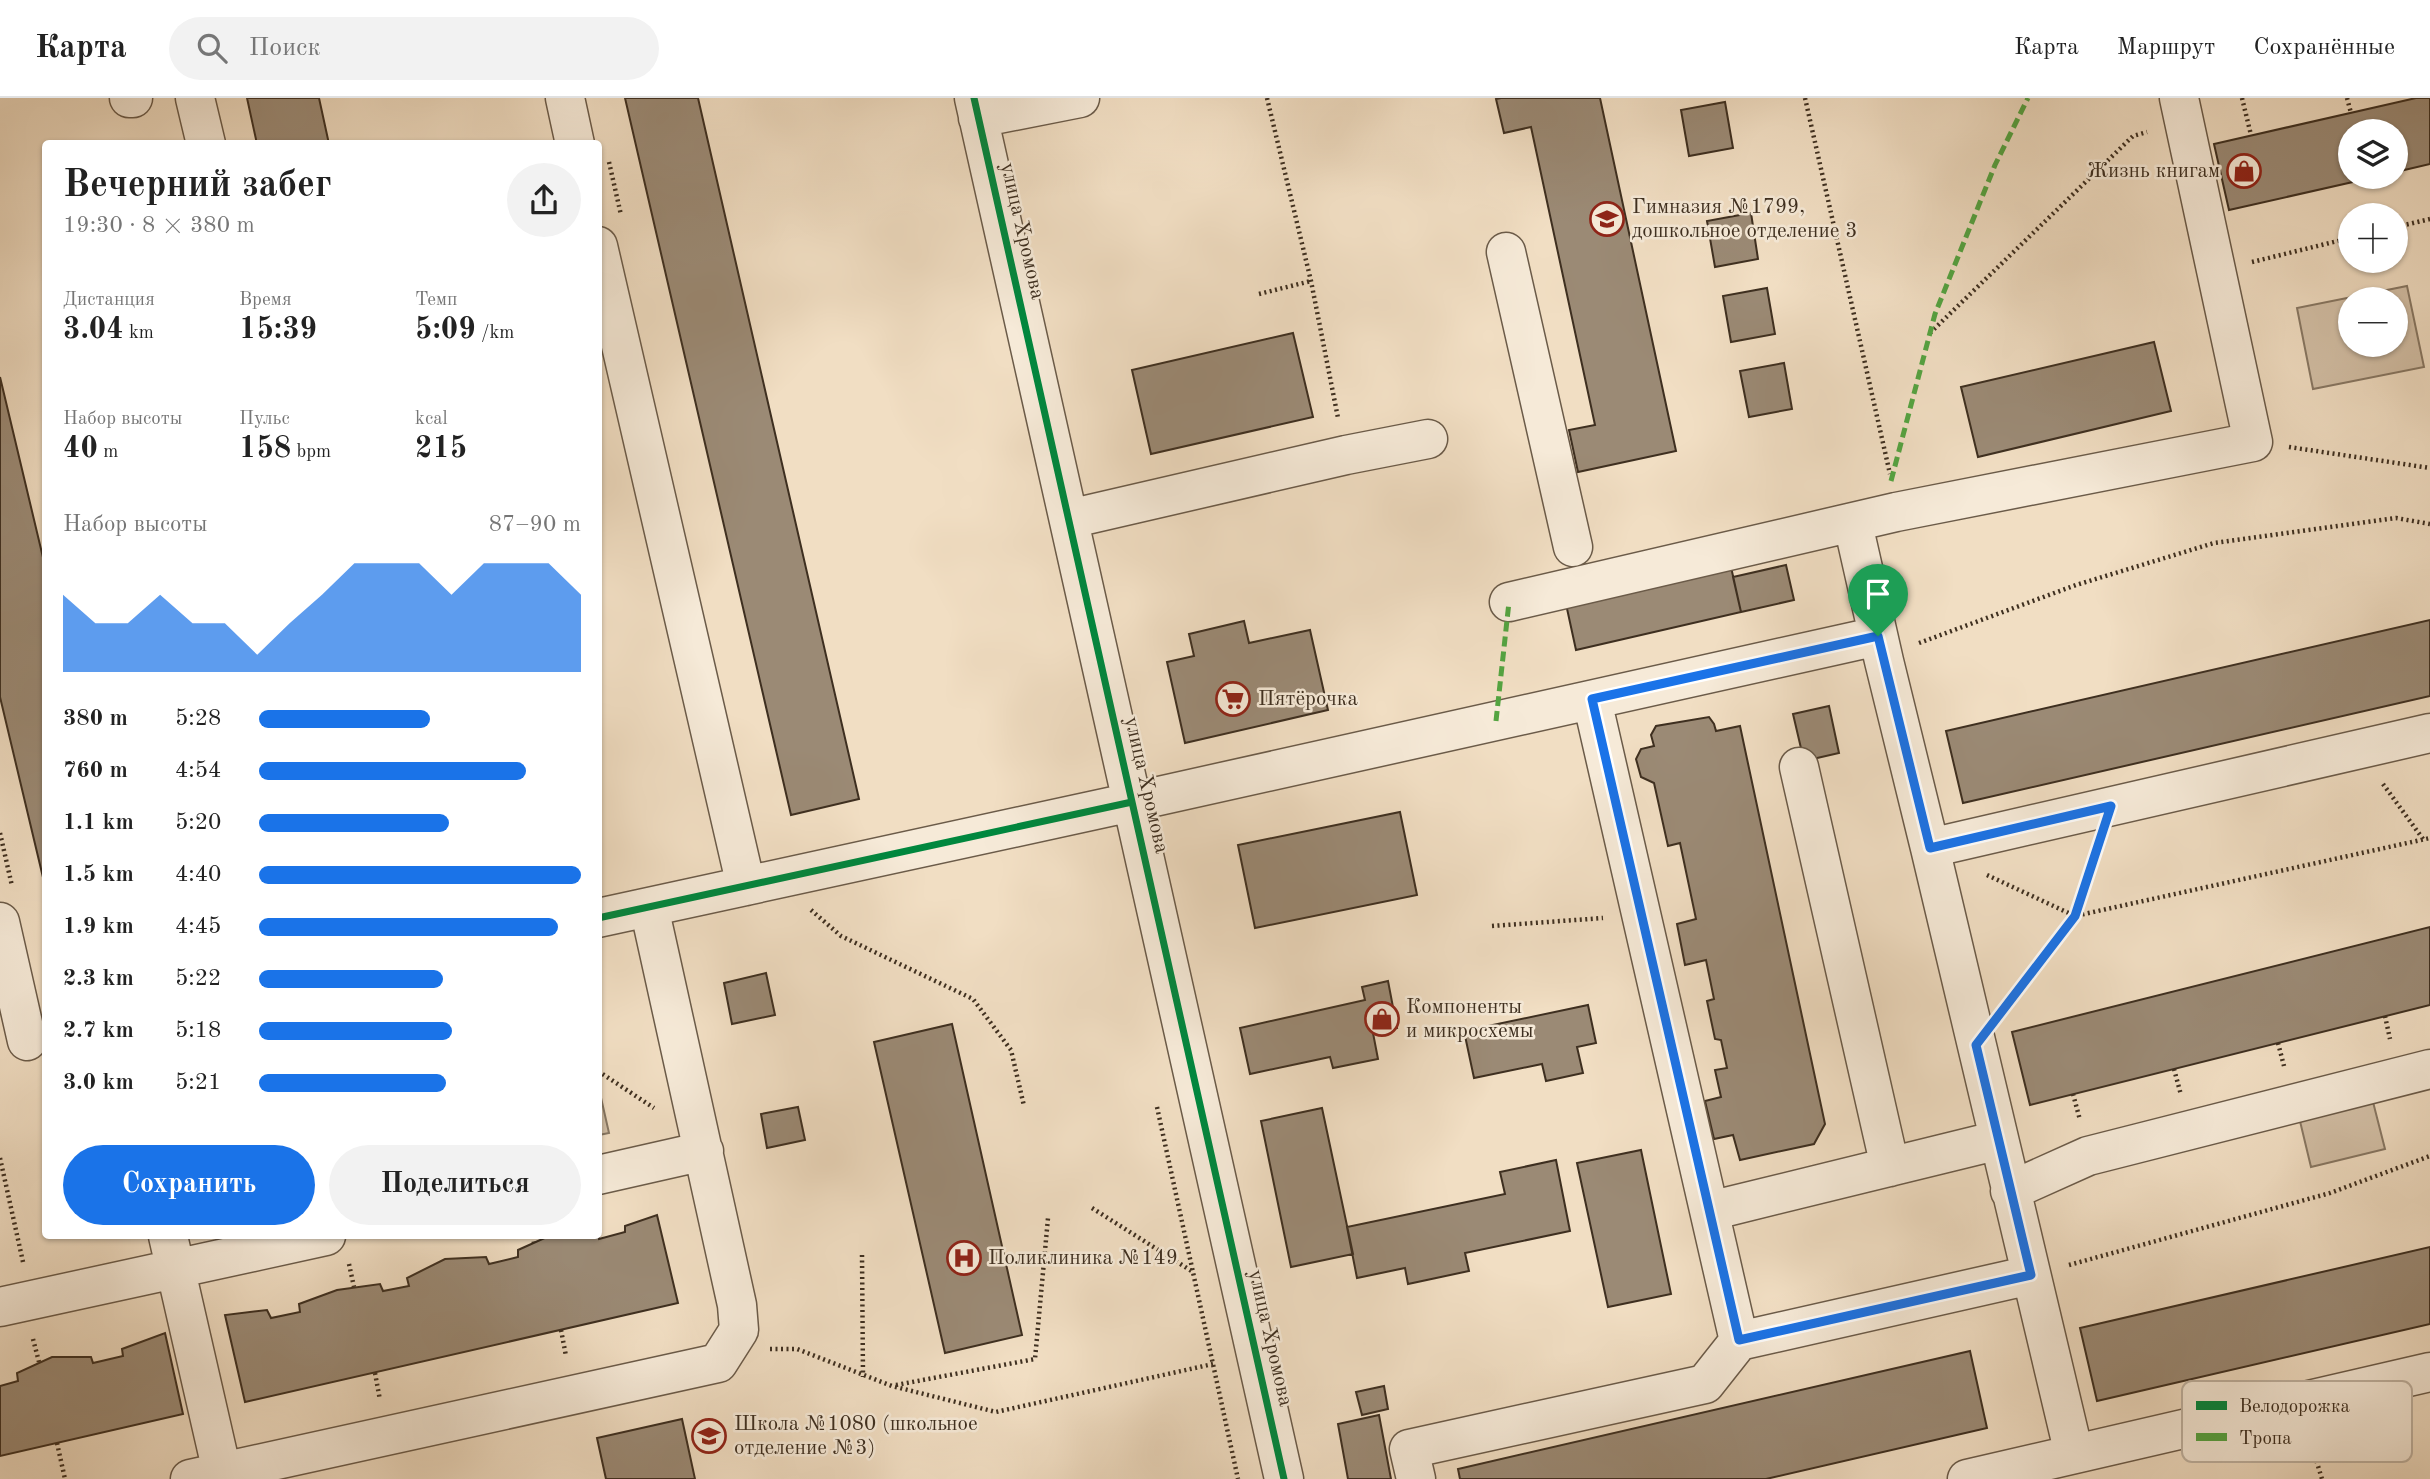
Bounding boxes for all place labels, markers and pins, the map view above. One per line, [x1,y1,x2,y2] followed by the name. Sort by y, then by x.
[2225,152,2263,190] shop icon: Жизнь книгам
[2087,161,2220,182] place label: Жизнь книгам
[1632,197,1857,242] place label: Гимназия №1799, дошкольное отделение 3
[1588,200,1626,238] school or university icon: Гимназия №1799, дошкольное отделение 3
[1848,564,1908,636] pin
[1214,680,1252,718] supermarket icon: Пятёрочка
[1258,689,1358,710] place label: Пятёрочка
[1406,997,1534,1042] place label: Компоненты и микросхемы
[1363,1000,1401,1038] shop icon: Компоненты и микросхемы
[945,1239,983,1277] hospital icon: Поликлиника №149
[988,1248,1178,1269] place label: Поликлиника №149
[734,1414,978,1459] place label: Школа №1080 (школьное отделение №3)
[690,1417,728,1455] school or university icon: Школа №1080 (школьное отделение №3)

